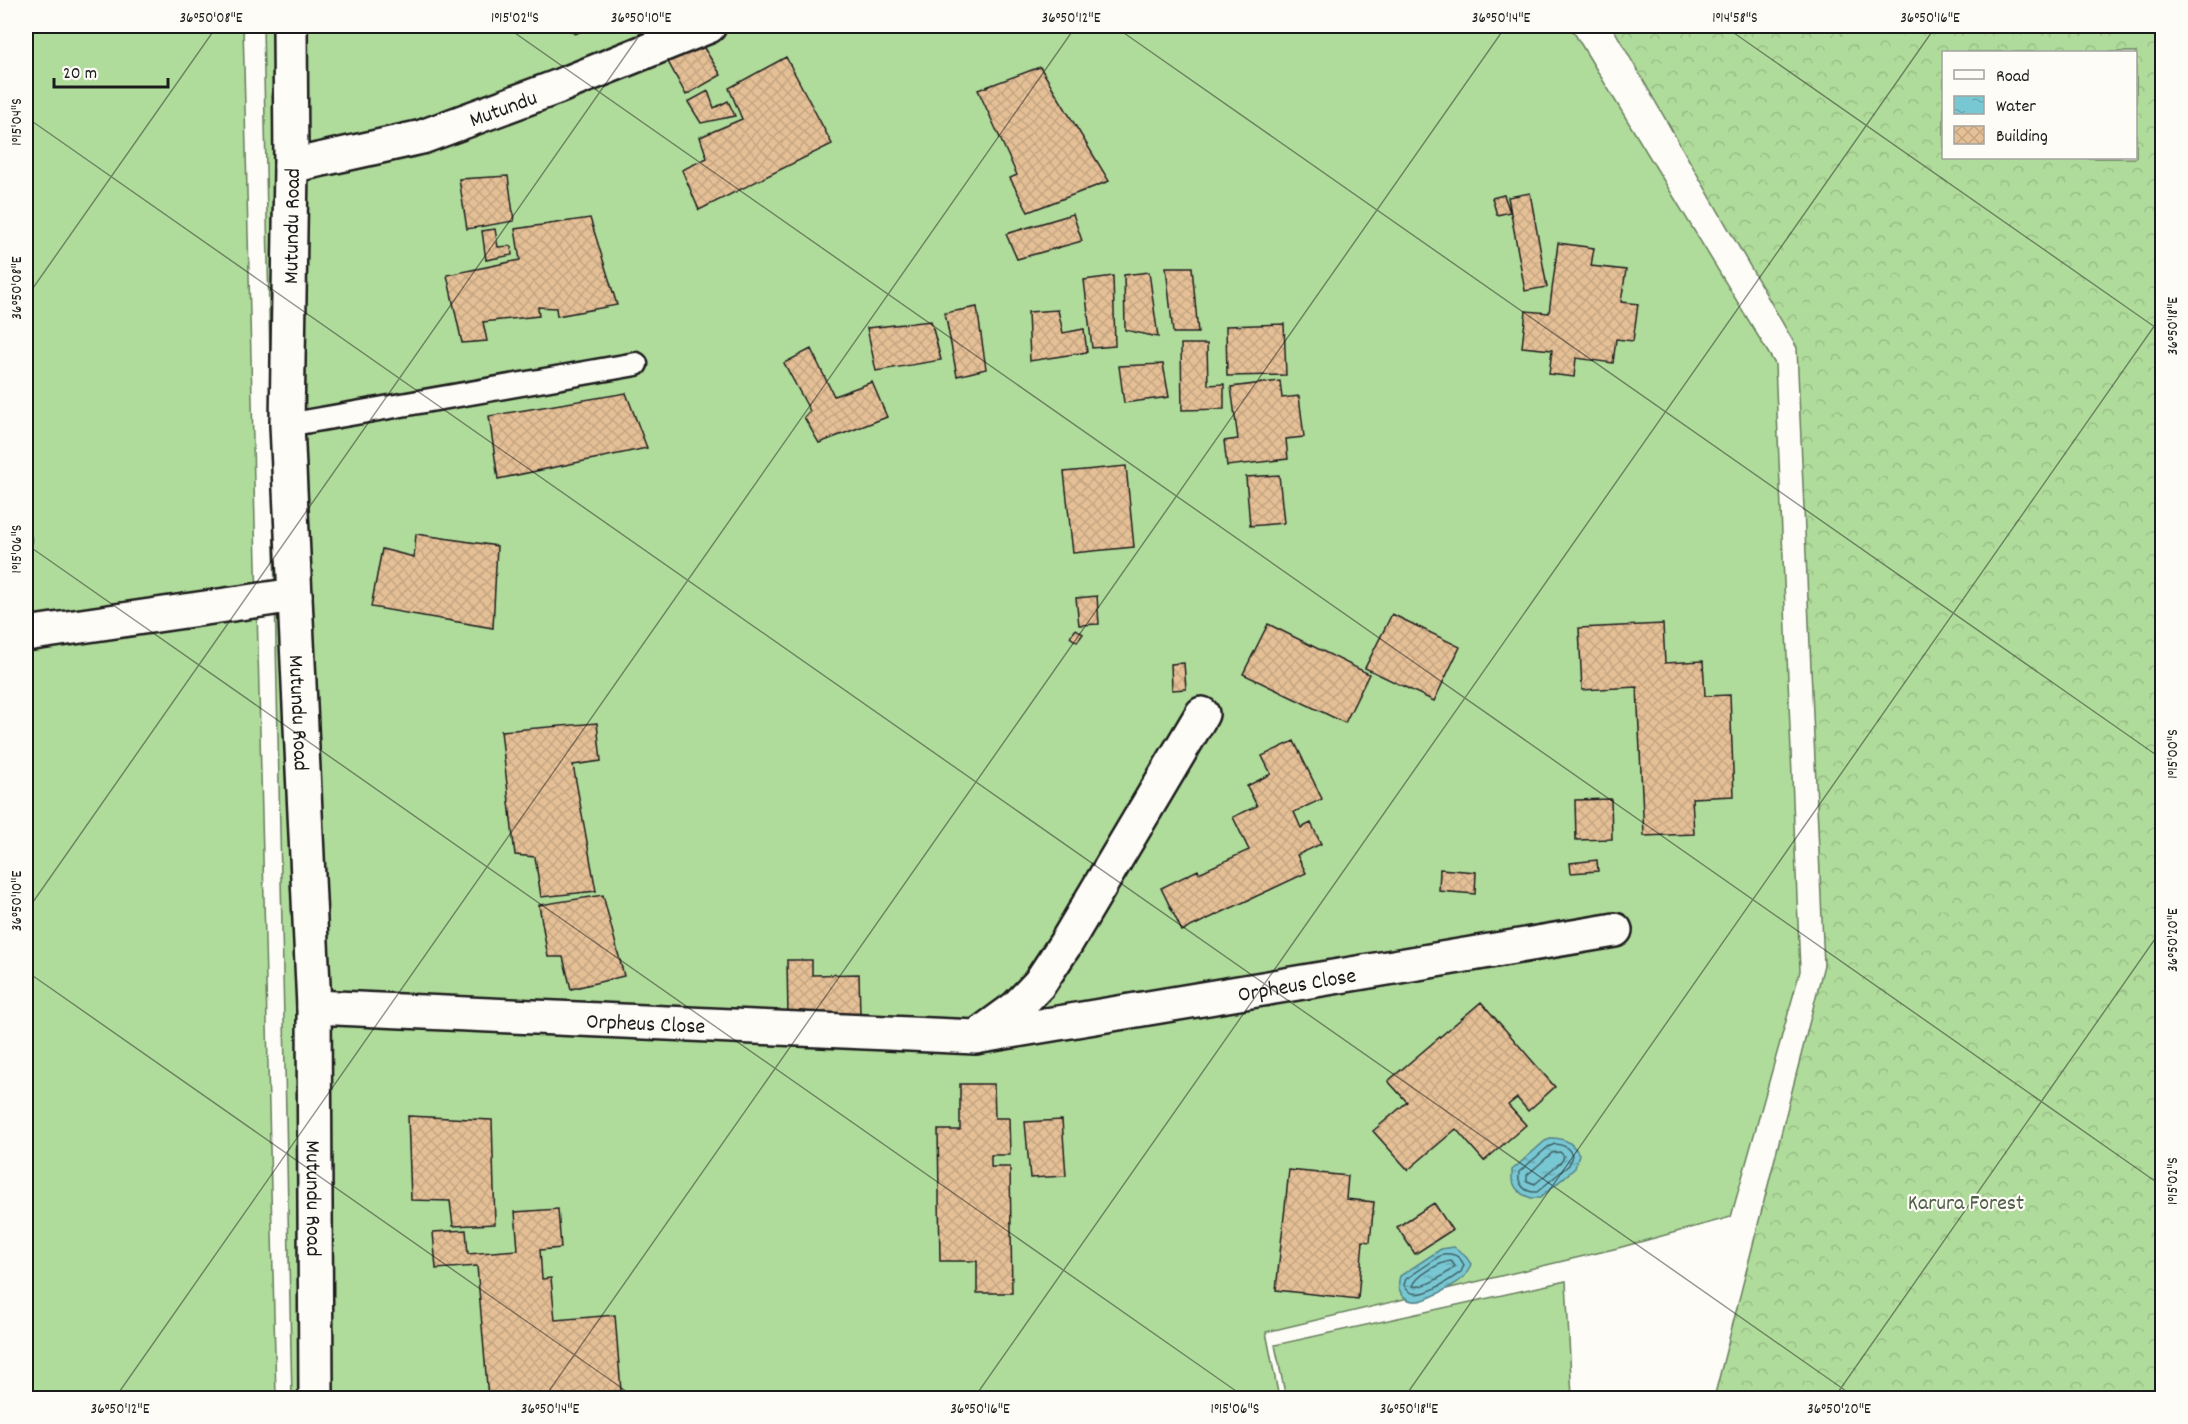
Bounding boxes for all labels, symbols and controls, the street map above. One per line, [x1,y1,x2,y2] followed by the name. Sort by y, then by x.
[179,8,243,30] text: 36°50'08"E
[491,8,539,30] text: 1°15'02"S
[611,8,671,30] text: 36°50'10"E
[1042,8,1101,30] text: 36°50'12"E
[1472,8,1530,30] text: 36°50'14"E
[1712,8,1758,30] text: 1°14'58"S
[1900,8,1960,30] text: 36°50'16"E
[54,51,168,89] scale bar
[1942,51,2137,159] legend
[63,62,97,87] text: 20 m
[1996,65,2030,90] text: Road
[466,84,542,137] street label: Mutundu
[1996,95,2036,120] text: Water
[7,98,29,146] text: 1°15'04"S
[1996,125,2048,150] text: Building
[277,168,310,284] street label: Mutundu Road
[7,256,29,320] text: 36°50'08"E
[2163,297,2185,355] text: 36°50'18"E
[7,525,29,573] text: 1°15'06"S
[279,654,315,772] street label: Mutundu Road
[2163,729,2185,779] text: 1°15'00"S
[7,871,29,931] text: 36°50'10"E
[2163,908,2185,972] text: 36°50'20"E
[1236,962,1359,1012] street label: Orpheus Close
[585,1007,706,1044] street label: Orpheus Close
[296,1140,327,1257] street label: Mutundu Road
[2163,1157,2185,1205] text: 1°15'02"S
[1908,1189,2024,1220] park label: Karura Forest
[91,1399,150,1421] text: 36°50'12"E
[521,1399,579,1421] text: 36°50'14"E
[950,1399,1010,1421] text: 36°50'16"E
[1211,1399,1259,1421] text: 1°15'06"S
[1380,1399,1438,1421] text: 36°50'18"E
[1807,1399,1871,1421] text: 36°50'20"E

